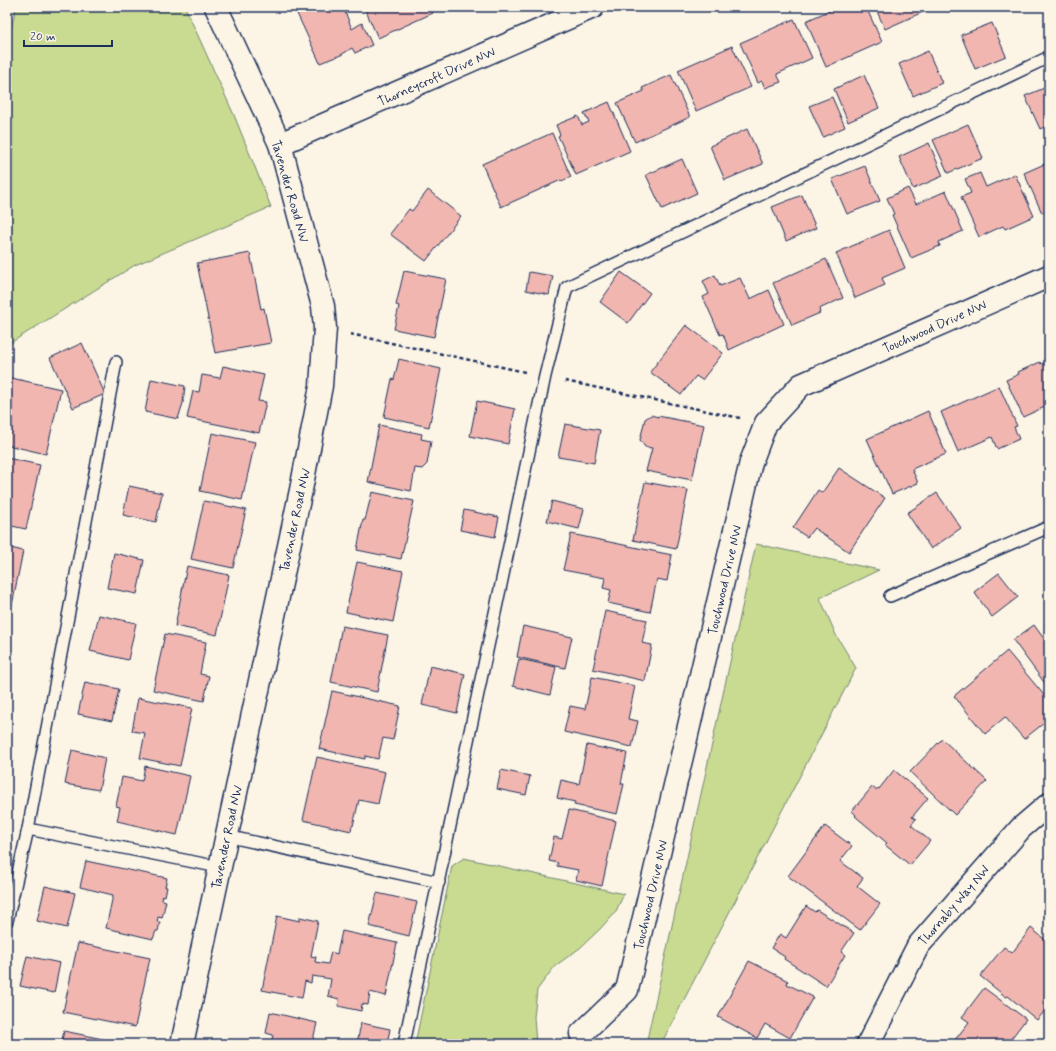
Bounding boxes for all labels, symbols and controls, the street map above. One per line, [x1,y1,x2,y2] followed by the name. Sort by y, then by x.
[24,22,112,48] scale bar
[30,29,56,45] text: 20 m
[375,44,498,111] street label: Thorneycroft Drive NW
[267,138,312,245] street label: Tavender Road NW
[880,297,989,358] street label: Touchwood Drive NW
[276,467,315,574] street label: Tavender Road NW
[705,524,746,637] street label: Touchwood Drive NW
[208,784,247,891] street label: Tavender Road NW
[631,839,672,952] street label: Touchwood Drive NW
[915,862,994,950] street label: Thornaby Way NW

